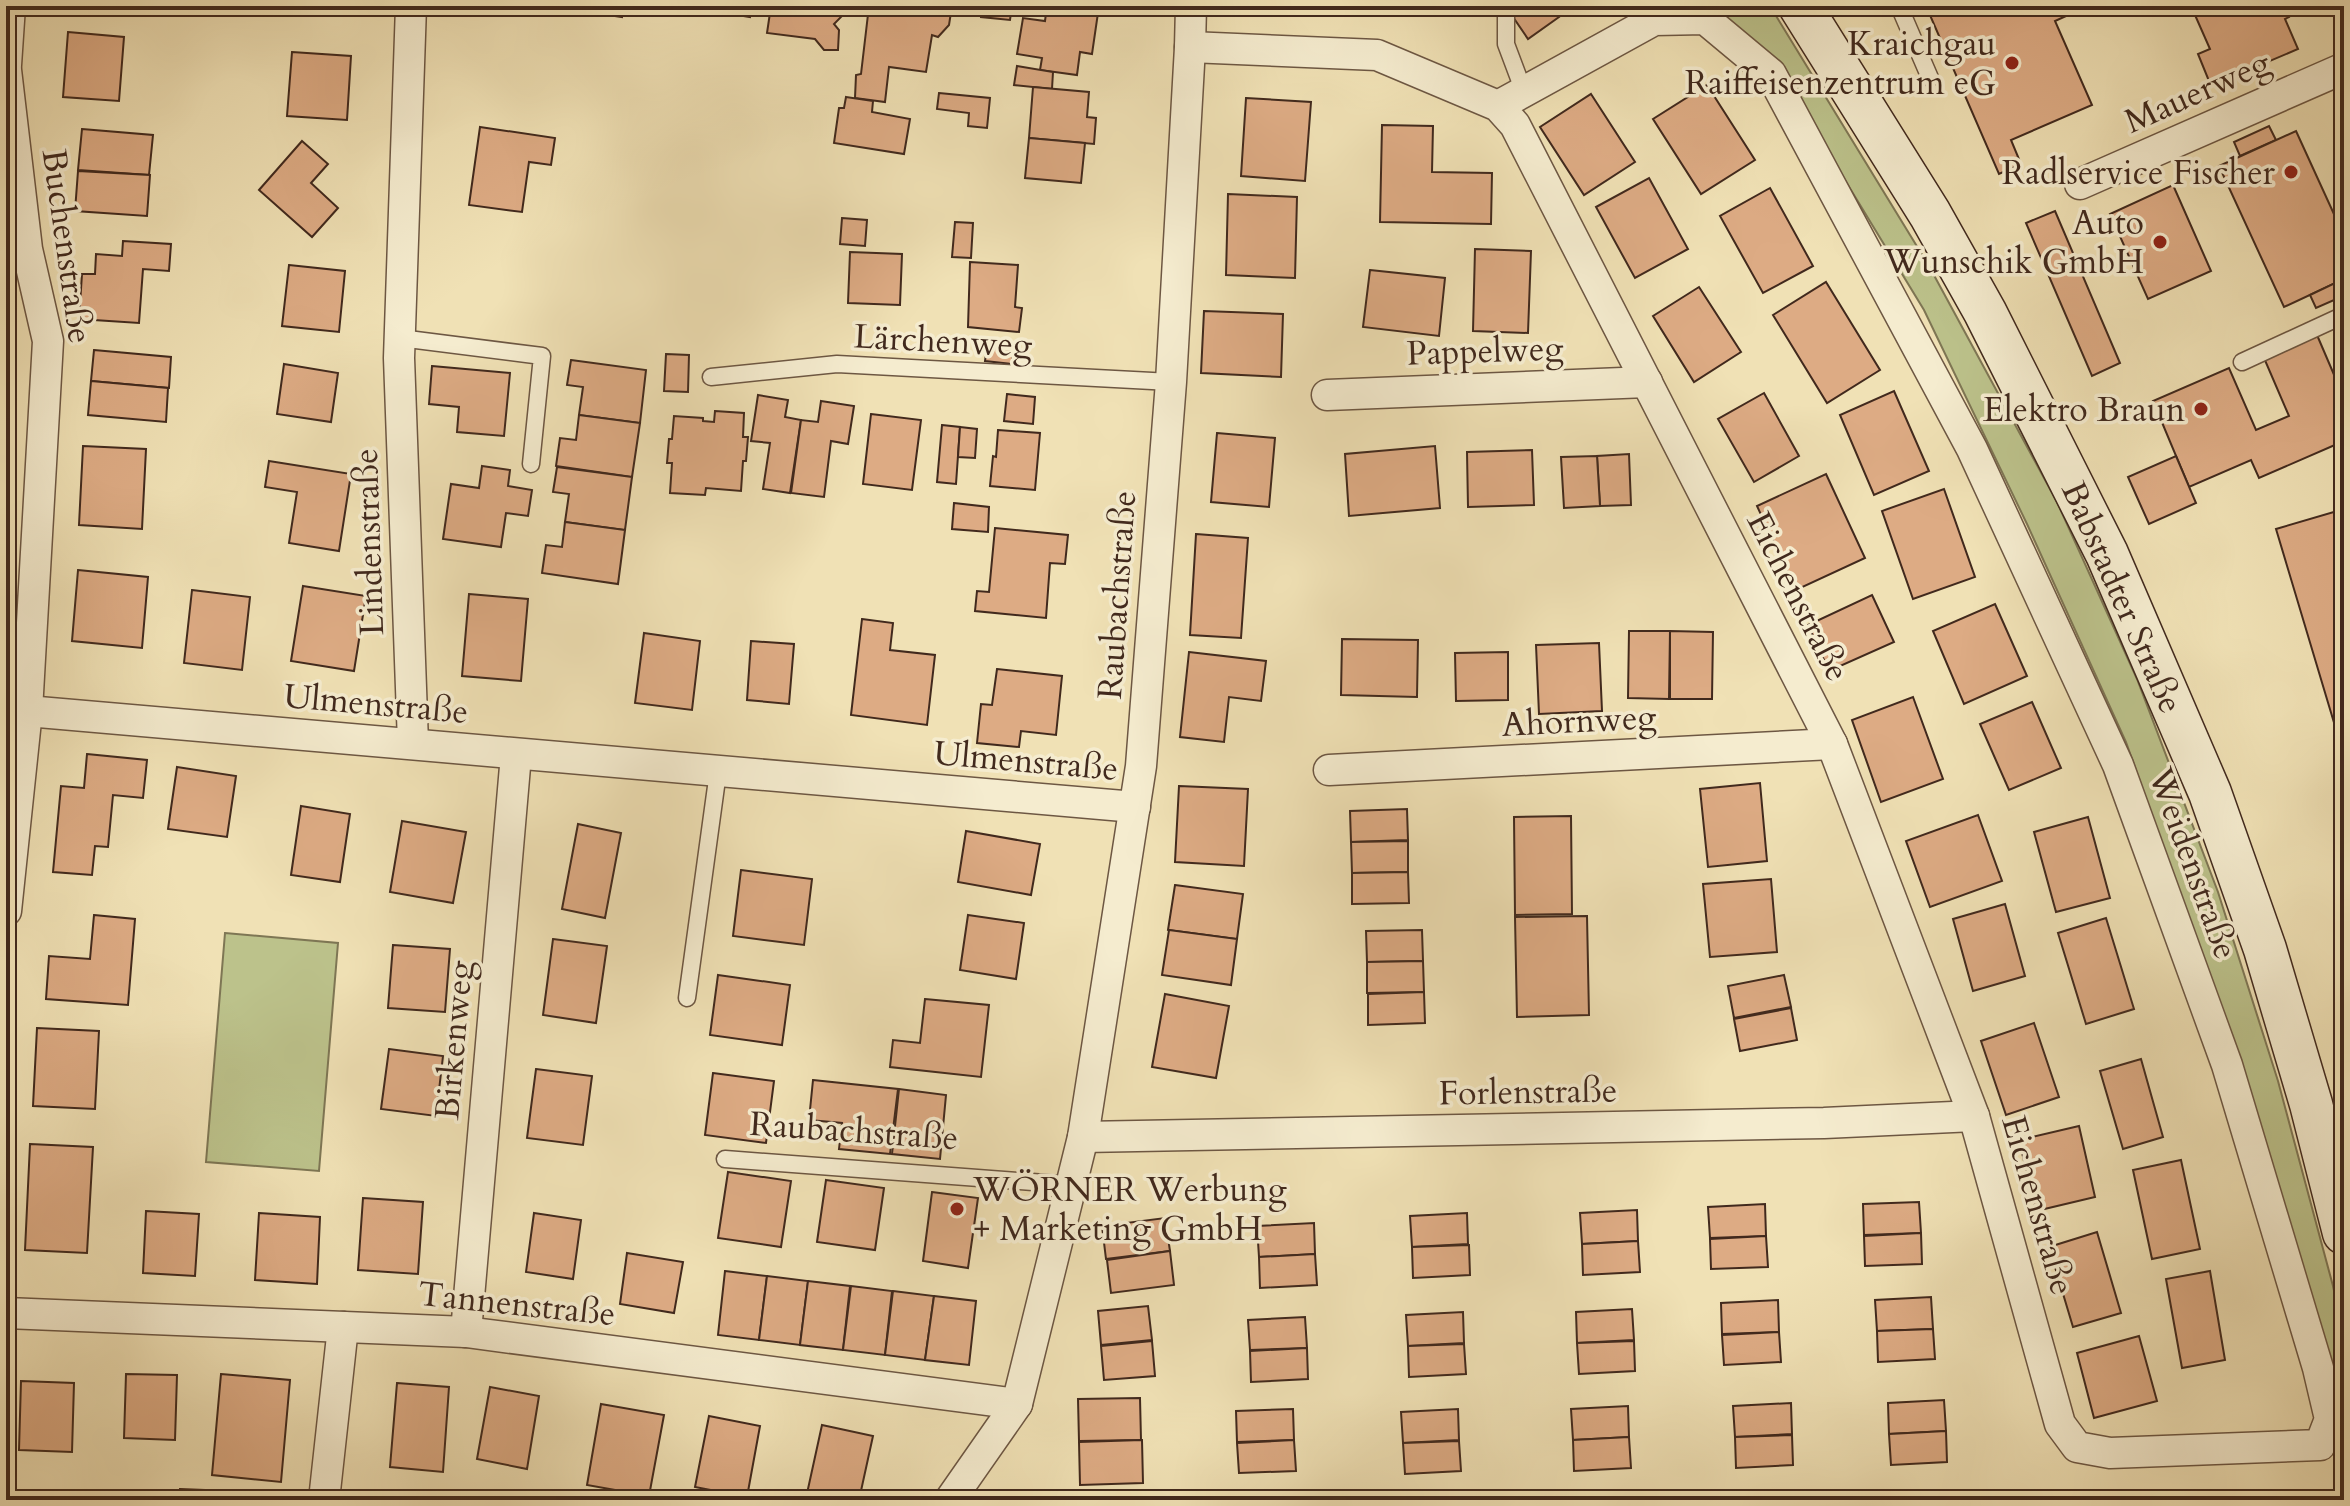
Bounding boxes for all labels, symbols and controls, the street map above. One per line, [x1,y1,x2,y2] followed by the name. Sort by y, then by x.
[1685,21,1996,106] place label: Kraichgau Raiffeisenzentrum eG
[2117,39,2278,144] street label: Mauerweg
[2003,54,2021,72] marker: Kraichgau Raiffeisenzentrum eG
[31,146,103,346] street label: Buchenstraße
[2002,150,2276,196] place label: Radlservice Fischer
[2282,163,2300,181] marker: Radlservice Fischer
[1883,200,2144,285] place label: Auto Wunschik GmbH
[2151,233,2169,251] marker: Auto Wunschik GmbH
[853,313,1033,369] street label: Lärchenweg
[1406,325,1564,377] street label: Pappelweg
[1983,387,2185,433] place label: Elektro Braun
[2192,400,2210,418] marker: Elektro Braun
[343,448,395,636] street label: Lindenstraße
[2050,474,2194,721] street label: Babstadter Straße
[1087,489,1147,701] street label: Raubachstraße
[1736,504,1860,689] street label: Eichenstraße
[282,673,470,735] street label: Ulmenstraße
[1501,694,1658,748] street label: Ahornweg
[932,730,1120,792] street label: Ulmenstraße
[2137,760,2249,965] street label: Weidenstraße
[424,958,484,1122] street label: Birkenweg
[1438,1067,1618,1117] street label: Forlenstraße
[748,1101,960,1161] street label: Raubachstraße
[1991,1110,2086,1300] street label: Eichenstraße
[972,1167,1287,1252] place label: WÖRNER Werbung + Marketing GmbH
[948,1200,966,1218] marker: WÖRNER Werbung + Marketing GmbH
[416,1271,618,1337] street label: Tannenstraße

